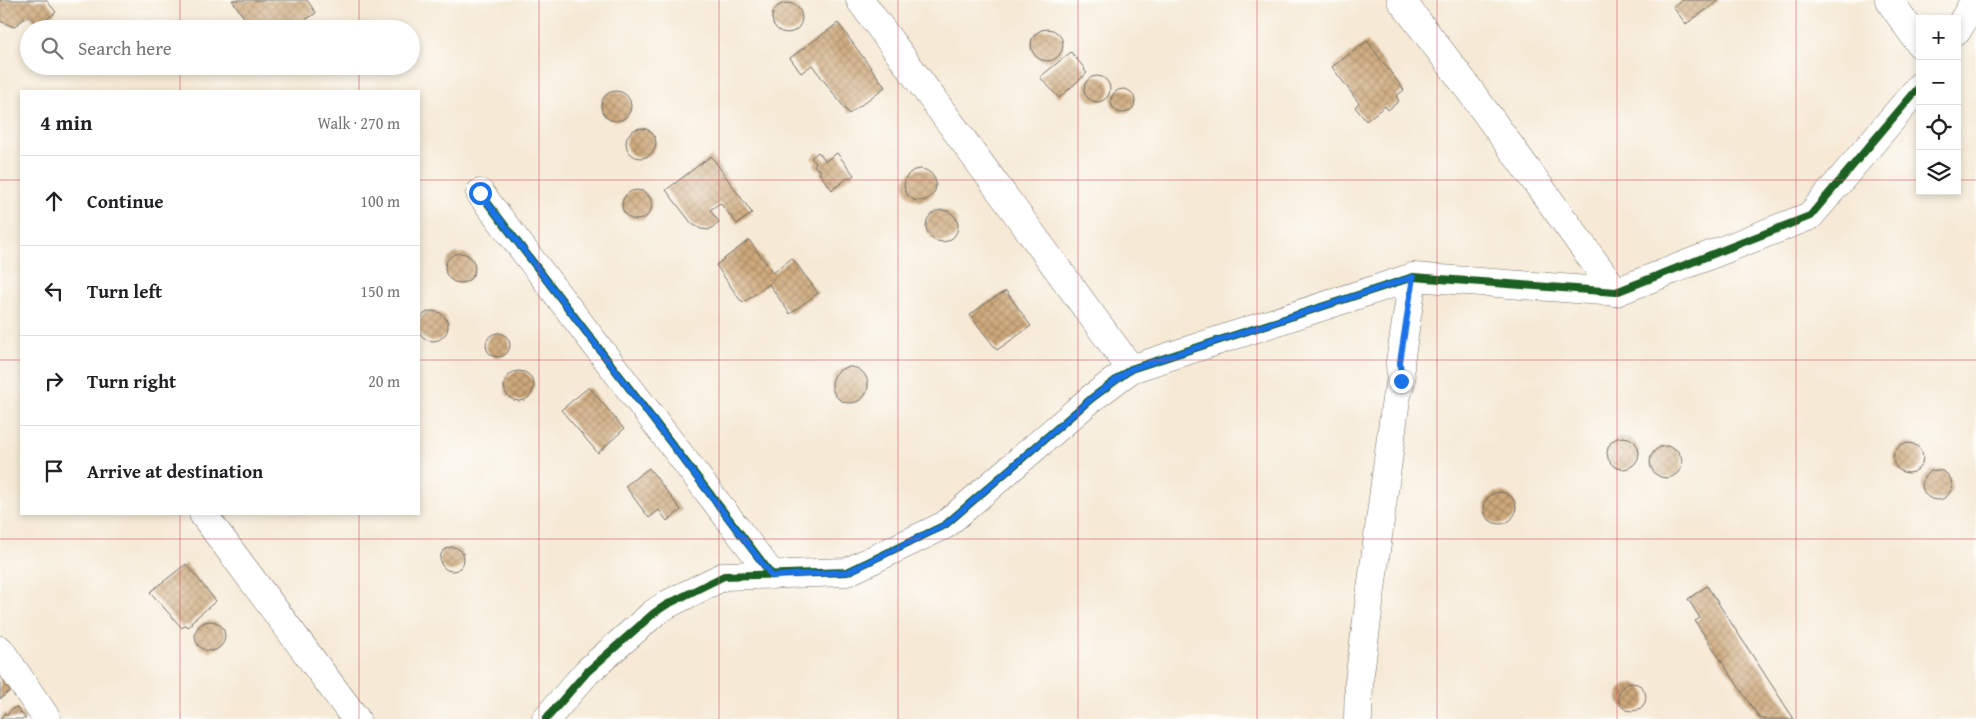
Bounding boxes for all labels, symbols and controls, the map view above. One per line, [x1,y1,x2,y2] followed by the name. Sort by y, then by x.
[1916,15,1961,195] map controls
[1916,15,1961,60] button: +
[20,20,420,75] search box
[38,34,66,62] icon: search
[78,34,172,62] text: Search here
[1916,60,1961,105] button: −
[1916,105,1961,150] button: locate
[40,107,92,138] text: 4 min
[317,111,400,135] text: Walk · 270 m
[1916,150,1961,195] button: layers
[469,182,492,205] route start
[40,187,68,215] icon: ahead
[87,187,164,215] text: Continue
[360,189,400,213] text: 100 m
[40,277,68,305] icon: left
[87,277,162,305] text: Turn left
[360,279,400,303] text: 150 m
[40,367,68,395] icon: right
[87,367,176,395] text: Turn right
[368,369,400,393] text: 20 m
[1390,370,1413,393] route end
[40,457,68,485] icon: arrive
[87,457,263,485] text: Arrive at destination

